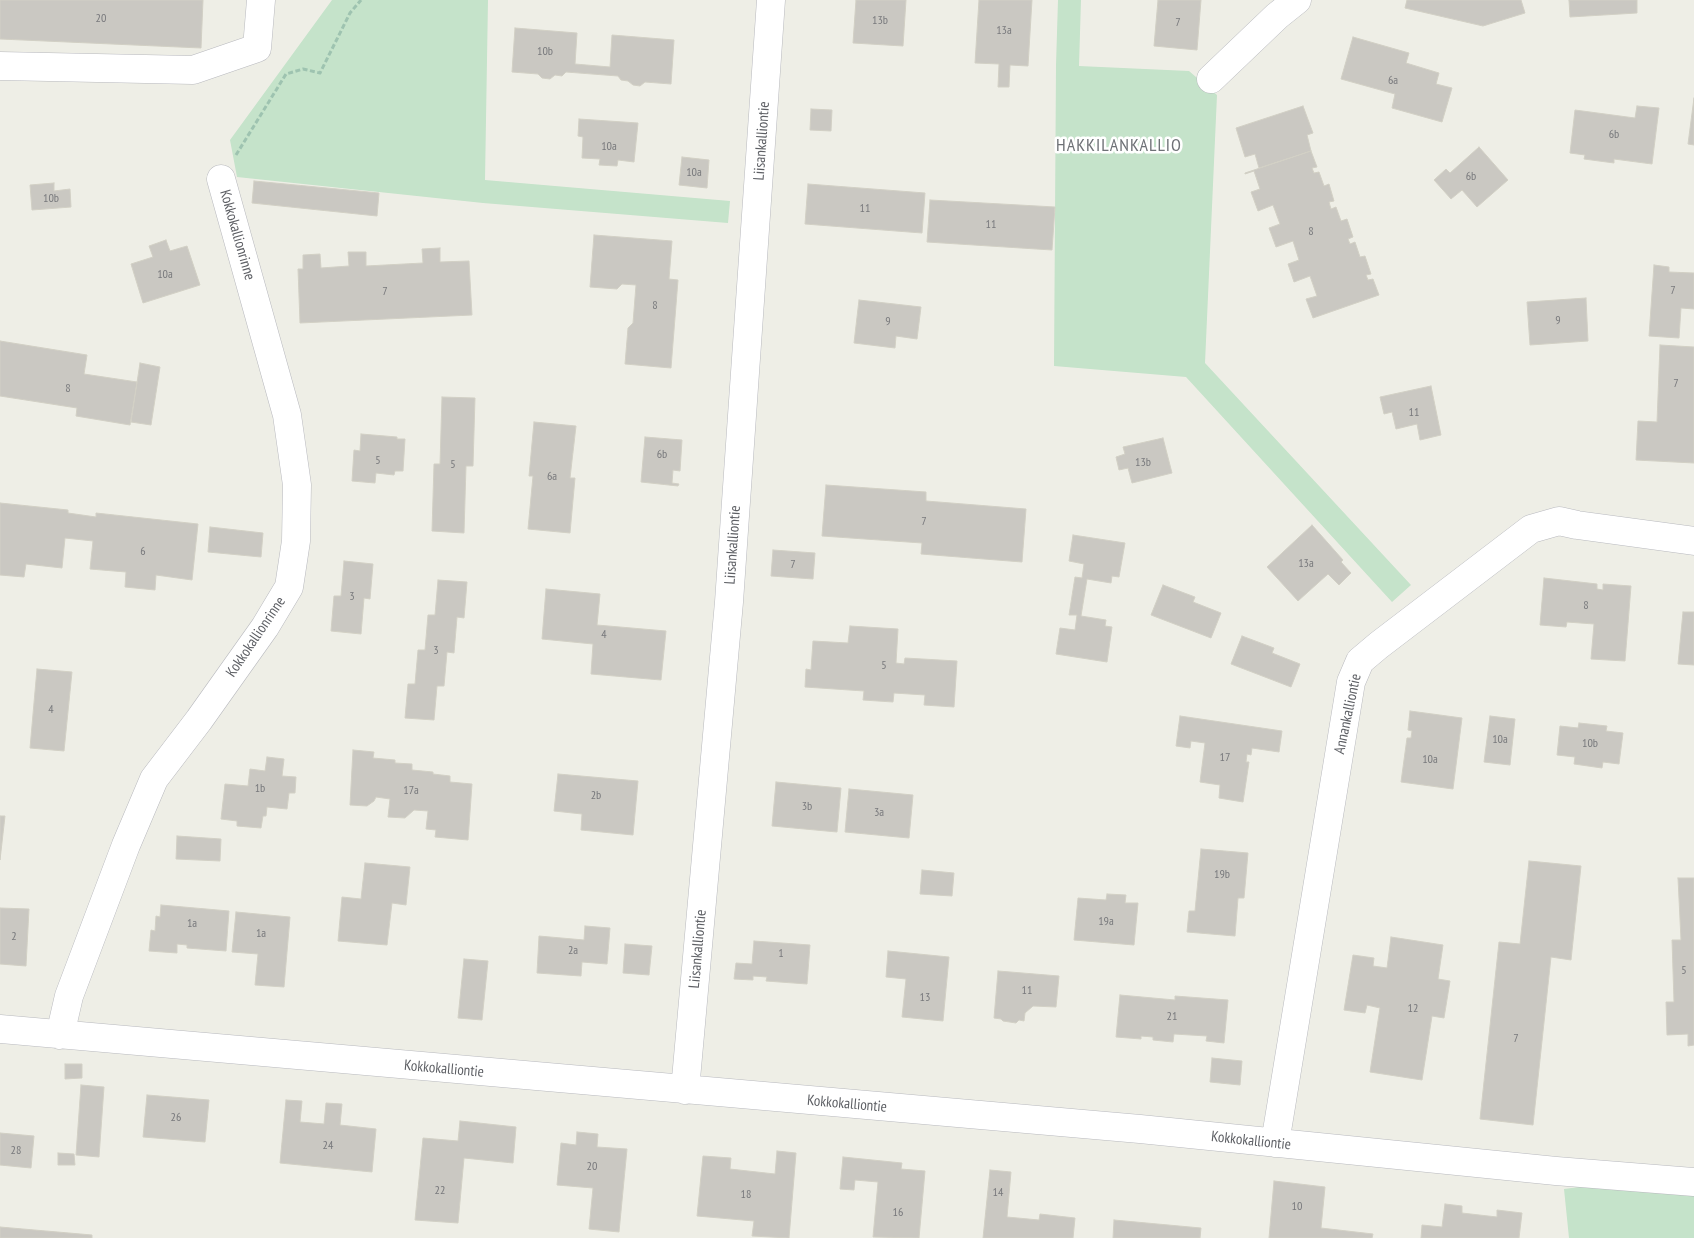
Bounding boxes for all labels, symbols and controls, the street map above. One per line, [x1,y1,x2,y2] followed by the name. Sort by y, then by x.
[96,12,106,26] house number: 20
[872,14,888,28] house number: 13b
[1175,16,1181,30] house number: 7
[996,24,1012,38] house number: 13a
[537,45,553,59] house number: 10b
[1388,74,1398,88] house number: 6a
[750,101,774,181] street label: Liisankalliontie
[1609,128,1619,142] house number: 6b
[1054,135,1184,157] district label: HAKKILANKALLIO
[601,140,617,154] house number: 10a
[686,166,702,180] house number: 10a
[1466,170,1476,184] house number: 6b
[216,188,258,282] street label: Kokkokallionrinne
[43,192,59,206] house number: 10b
[860,202,870,216] house number: 11
[986,218,996,232] house number: 11
[1308,225,1314,239] house number: 8
[157,268,173,282] house number: 10a
[1670,284,1676,298] house number: 7
[382,285,388,299] house number: 7
[652,299,658,313] house number: 8
[1555,314,1561,328] house number: 9
[885,315,891,329] house number: 9
[1673,377,1679,391] house number: 7
[65,382,71,396] house number: 8
[1409,406,1419,420] house number: 11
[657,448,667,462] house number: 6b
[375,454,381,468] house number: 5
[1135,456,1151,470] house number: 13b
[450,458,456,472] house number: 5
[547,470,557,484] house number: 6a
[721,505,745,585] street label: Liisankalliontie
[921,515,927,529] house number: 7
[140,545,146,559] house number: 6
[1298,557,1314,571] house number: 13a
[790,558,796,572] house number: 7
[349,590,355,604] house number: 3
[223,593,289,681] street label: Kokkokallionrinne
[1583,599,1589,613] house number: 8
[601,628,607,642] house number: 4
[433,644,439,658] house number: 3
[881,659,887,673] house number: 5
[1331,672,1365,756] street label: Annankalliontie
[48,703,54,717] house number: 4
[1492,733,1508,747] house number: 10a
[1582,737,1598,751] house number: 10b
[1220,751,1230,765] house number: 17
[1422,753,1438,767] house number: 10a
[255,782,265,796] house number: 1b
[403,784,419,798] house number: 17a
[591,789,601,803] house number: 2b
[802,800,812,814] house number: 3b
[874,806,884,820] house number: 3a
[1214,868,1230,882] house number: 19b
[686,909,710,989] street label: Liisankalliontie
[1098,915,1114,929] house number: 19a
[187,917,197,931] house number: 1a
[256,927,266,941] house number: 1a
[11,930,17,944] house number: 2
[568,944,578,958] house number: 2a
[778,947,784,961] house number: 1
[1681,964,1687,978] house number: 5
[1022,984,1032,998] house number: 11
[920,991,930,1005] house number: 13
[1408,1002,1418,1016] house number: 12
[1167,1010,1177,1024] house number: 21
[1513,1032,1519,1046] house number: 7
[403,1057,485,1081] street label: Kokkokalliontie
[806,1092,888,1116] street label: Kokkokalliontie
[171,1111,181,1125] house number: 26
[1210,1128,1292,1154] street label: Kokkokalliontie
[323,1139,333,1153] house number: 24
[11,1144,21,1158] house number: 28
[587,1160,597,1174] house number: 20
[435,1184,445,1198] house number: 22
[993,1186,1003,1200] house number: 14
[741,1188,751,1202] house number: 18
[1292,1200,1302,1214] house number: 10
[893,1206,903,1220] house number: 16

